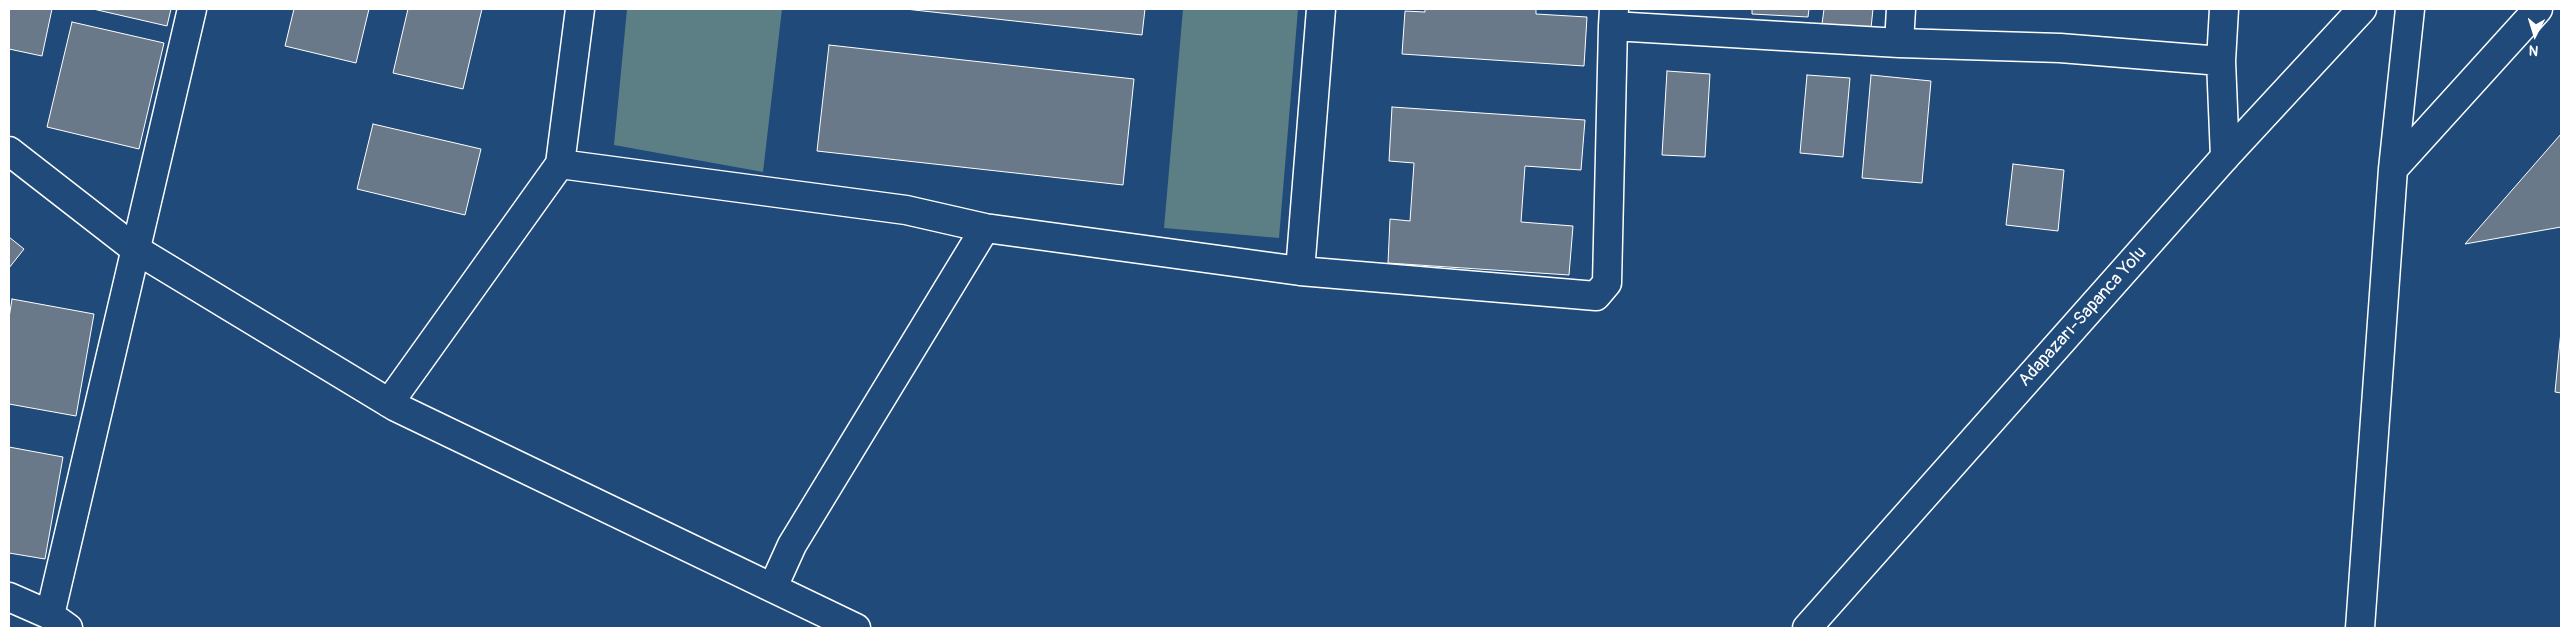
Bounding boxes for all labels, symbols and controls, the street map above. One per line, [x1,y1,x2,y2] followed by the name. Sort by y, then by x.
[2510,10,2560,60] north arrow
[2528,42,2539,59] text: N
[2014,242,2152,392] street label: Adapazarı-Sapanca Yolu

